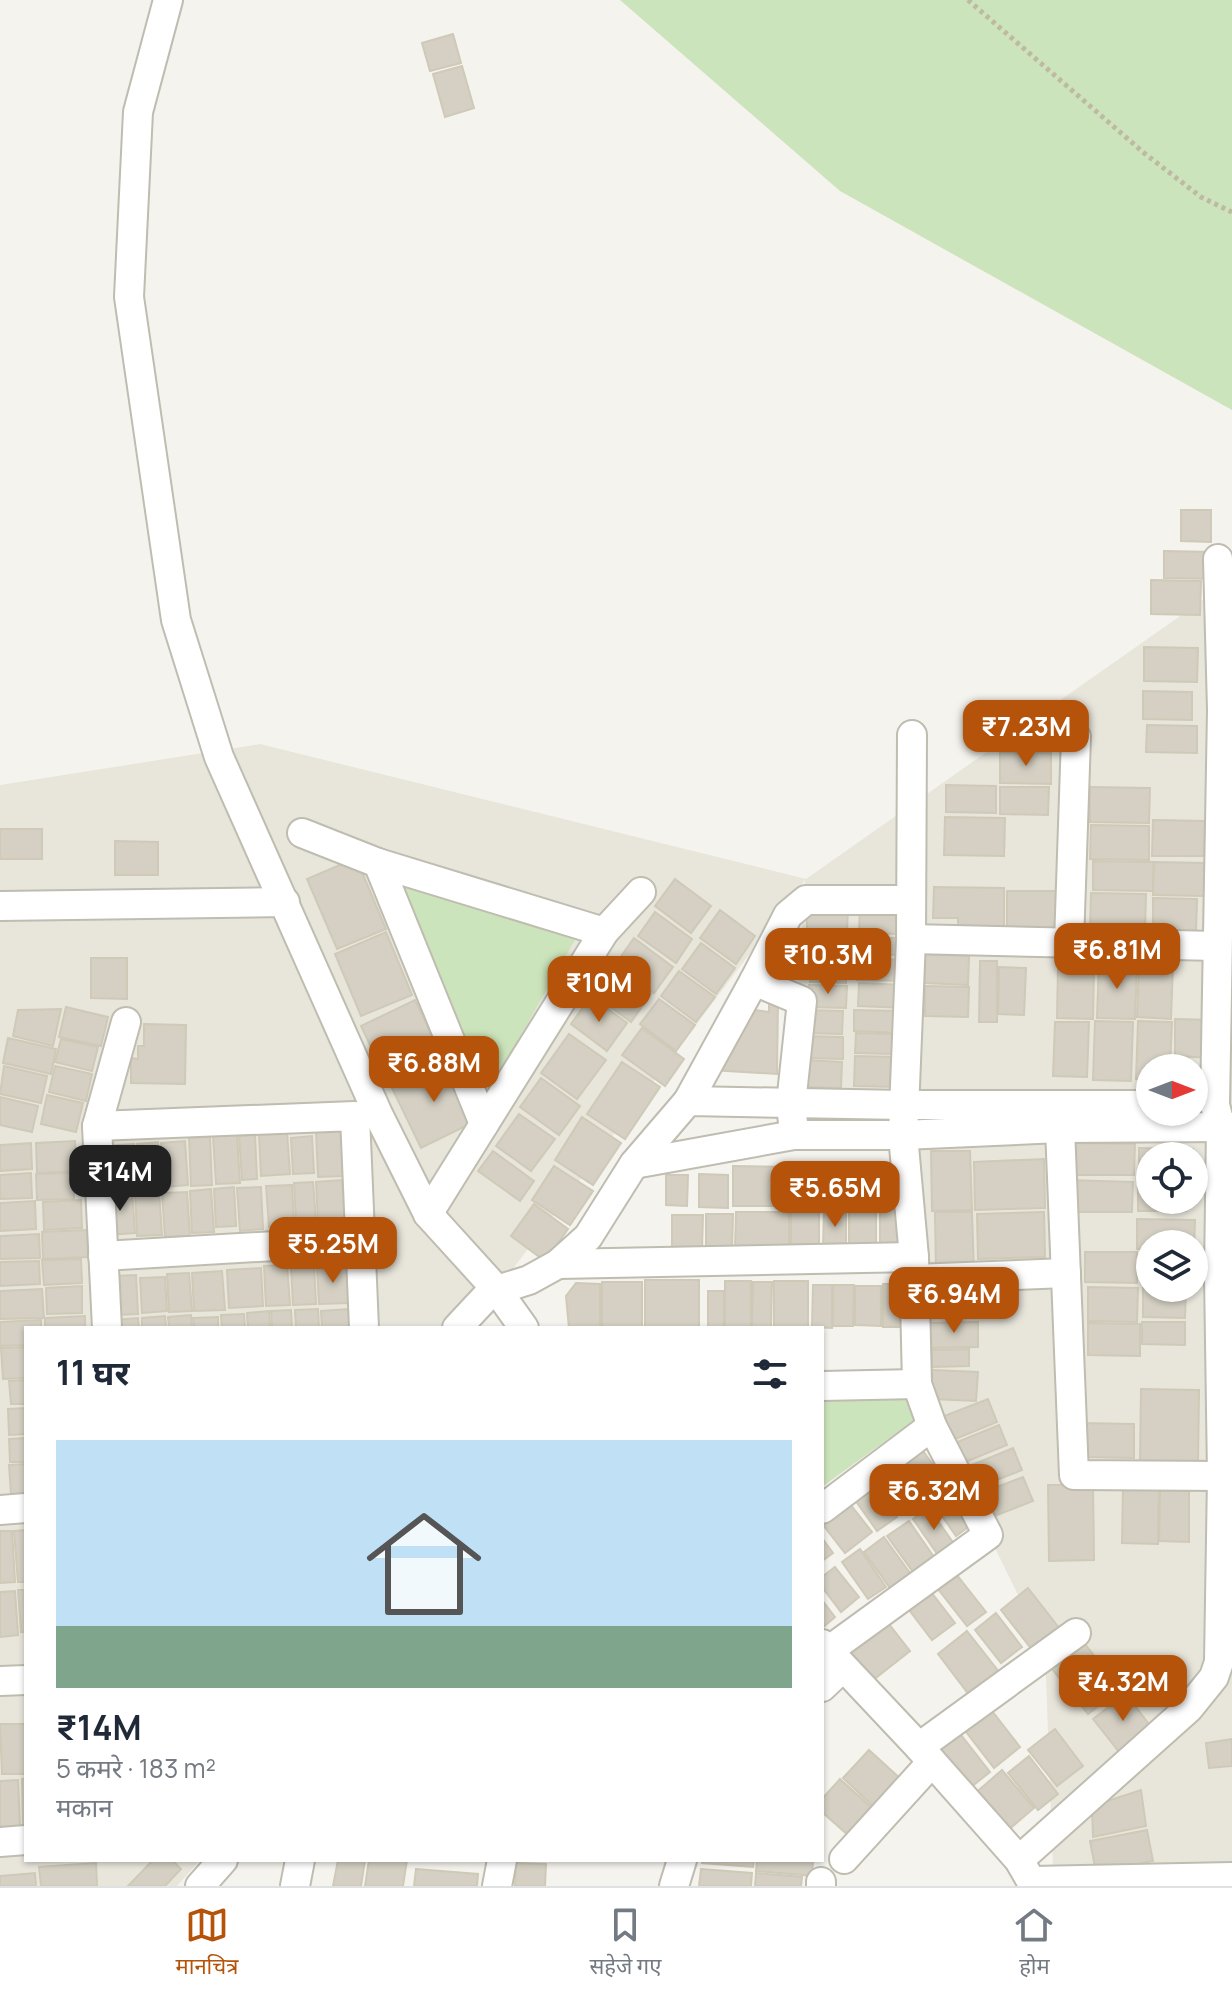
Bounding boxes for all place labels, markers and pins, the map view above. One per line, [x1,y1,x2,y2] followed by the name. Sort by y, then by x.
[961,700,1091,768] pin: ₹7.23M
[1052,923,1182,991] pin: ₹6.81M
[763,928,893,996] pin: ₹10.3M
[552,956,646,1024] pin: ₹10M
[369,1036,499,1104] pin: ₹6.88M
[73,1145,167,1213] pin: ₹14M
[770,1161,900,1229] pin: ₹5.65M
[268,1217,398,1285] pin: ₹5.25M
[889,1267,1019,1335] pin: ₹6.94M
[869,1464,999,1532] pin: ₹6.32M
[1058,1655,1188,1723] pin: ₹4.32M

